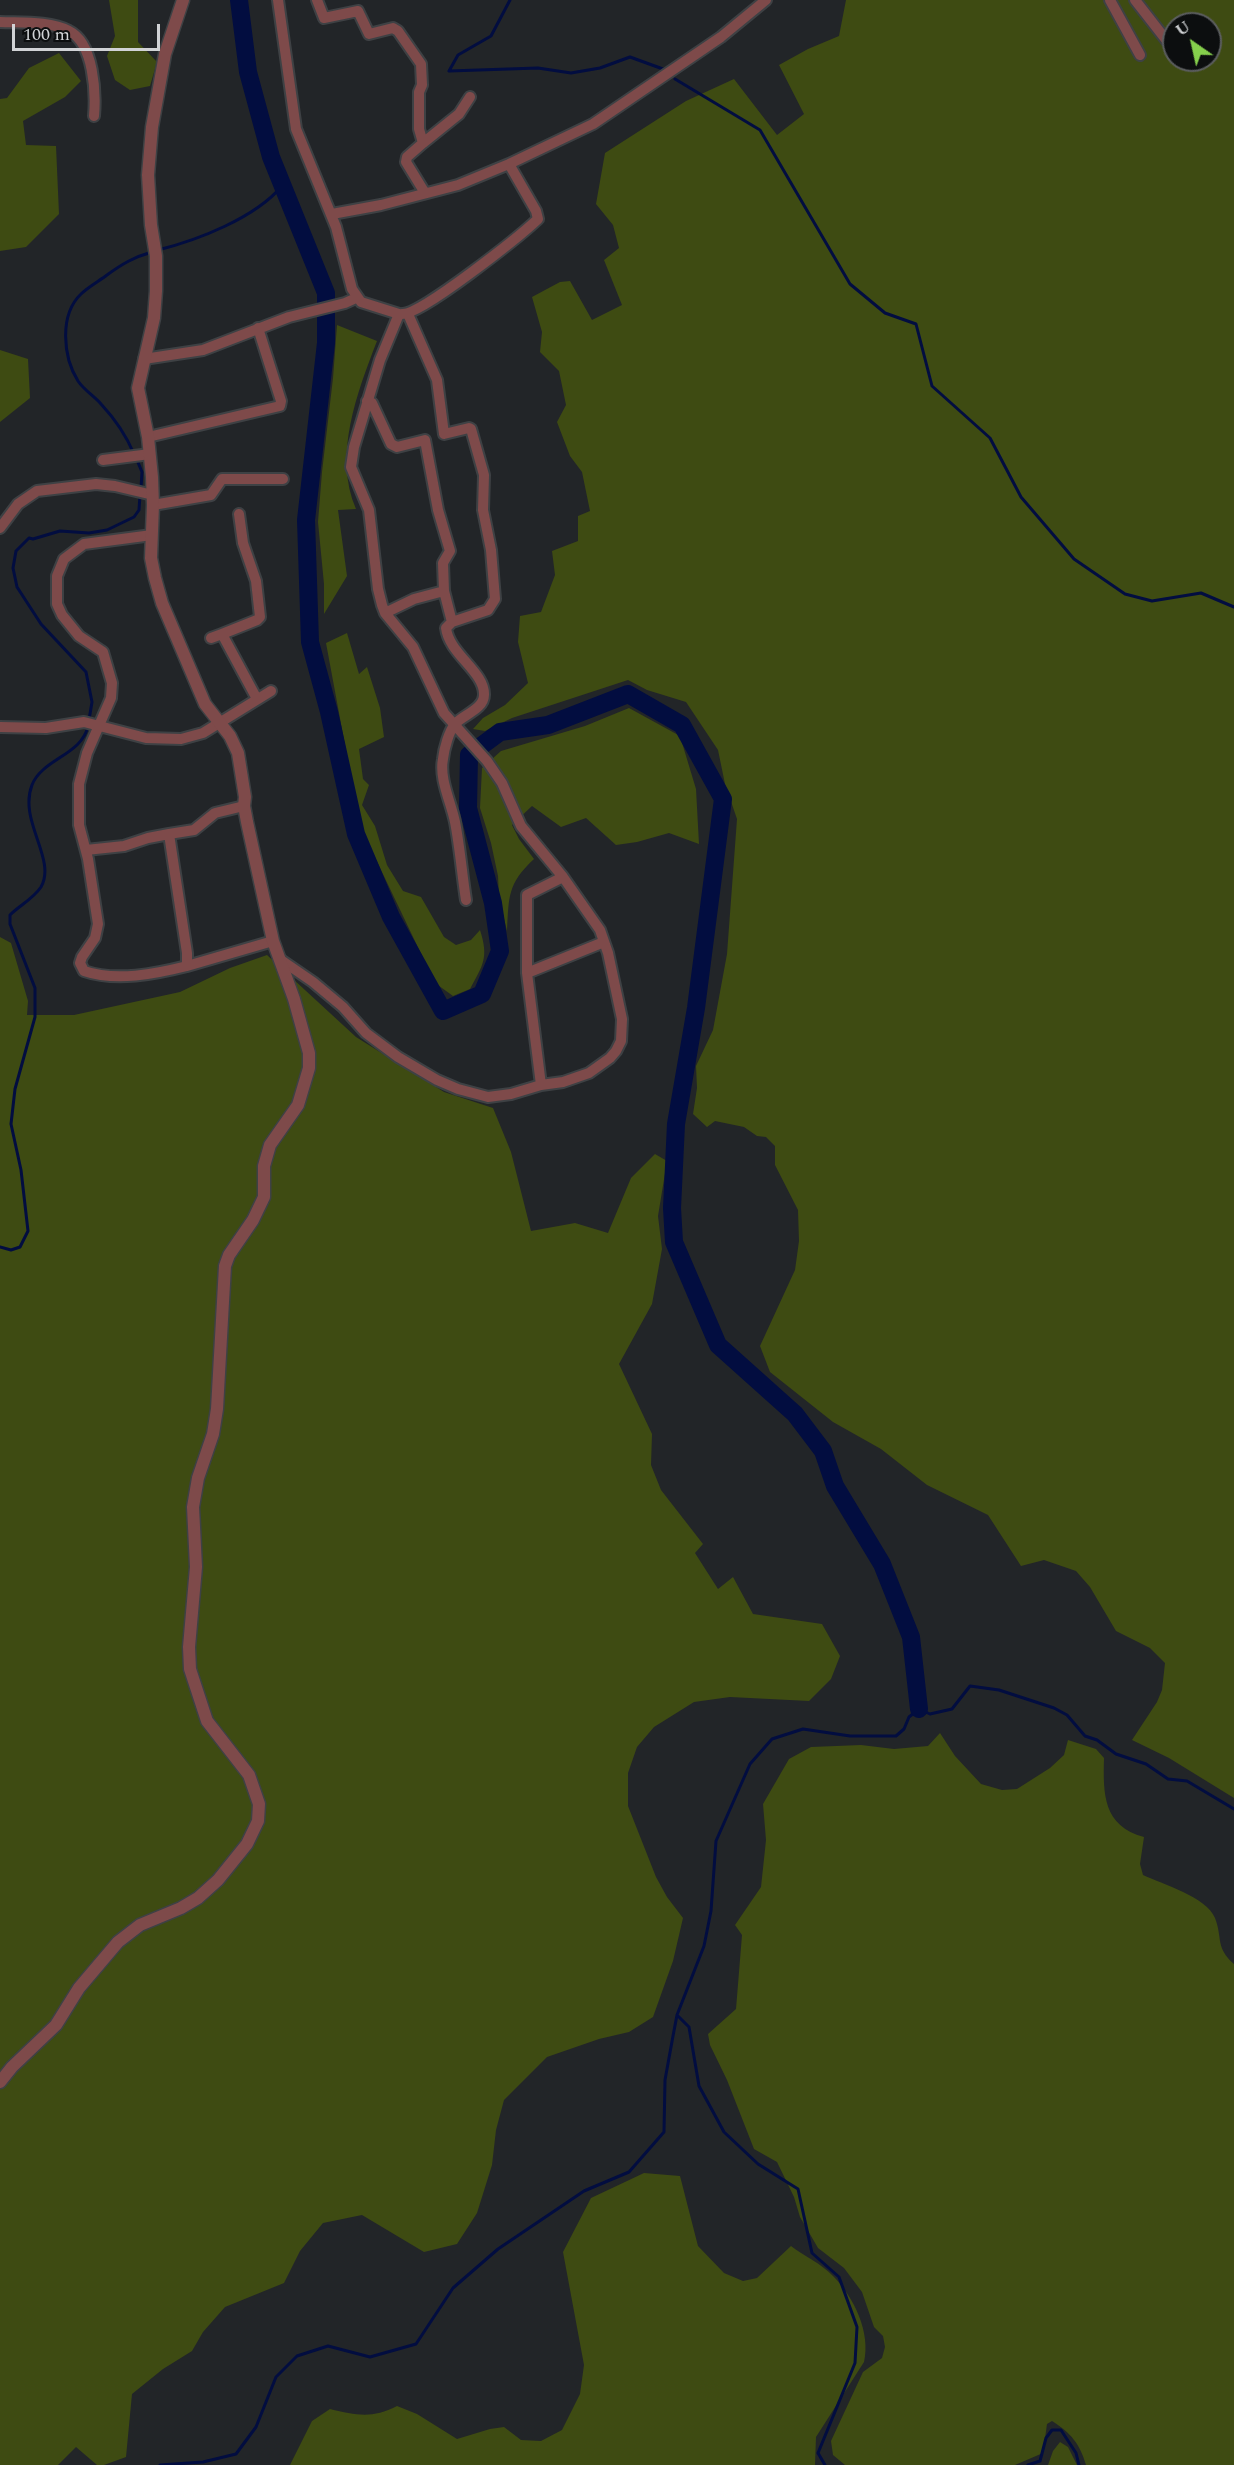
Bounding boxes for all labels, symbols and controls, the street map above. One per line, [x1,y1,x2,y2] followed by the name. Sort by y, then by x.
[15,12,164,50] scale bar
[1162,12,1222,72] north arrow
[1171,15,1195,42] text: U
[23,21,70,48] text: 100 m

